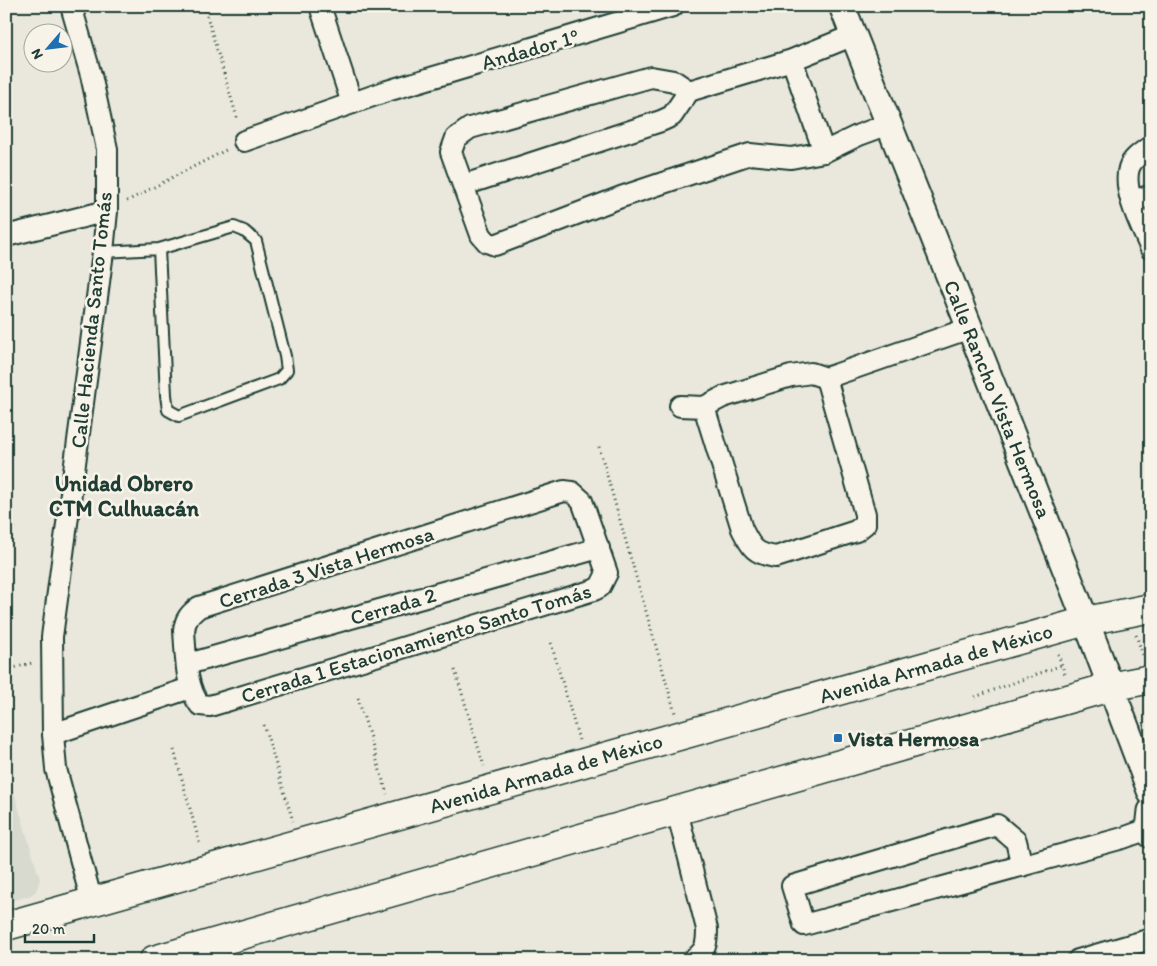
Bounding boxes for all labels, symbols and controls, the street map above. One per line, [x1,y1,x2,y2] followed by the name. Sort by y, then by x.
[22,22,72,72] north arrow
[479,23,581,75] street label: Andador 1º
[27,46,47,62] text: N
[65,190,117,450] street label: Calle Hacienda Santo Tomás
[939,276,1057,522] street label: Calle Rancho Vista Hermosa
[49,470,199,522] district label: Unidad Obrero CTM Culhuacán
[215,520,437,614] street label: Cerrada 3 Vista Hermosa
[238,578,594,708] street label: Cerrada 1 Estacionamiento Santo Tomás
[347,582,439,630] street label: Cerrada 2
[817,618,1055,708] street label: Avenida Armada de México
[848,726,980,751] place label: Vista Hermosa
[427,728,665,818] street label: Avenida Armada de México
[832,732,844,744] marker: Vista Hermosa
[25,911,94,943] scale bar
[32,920,66,938] text: 20 m

